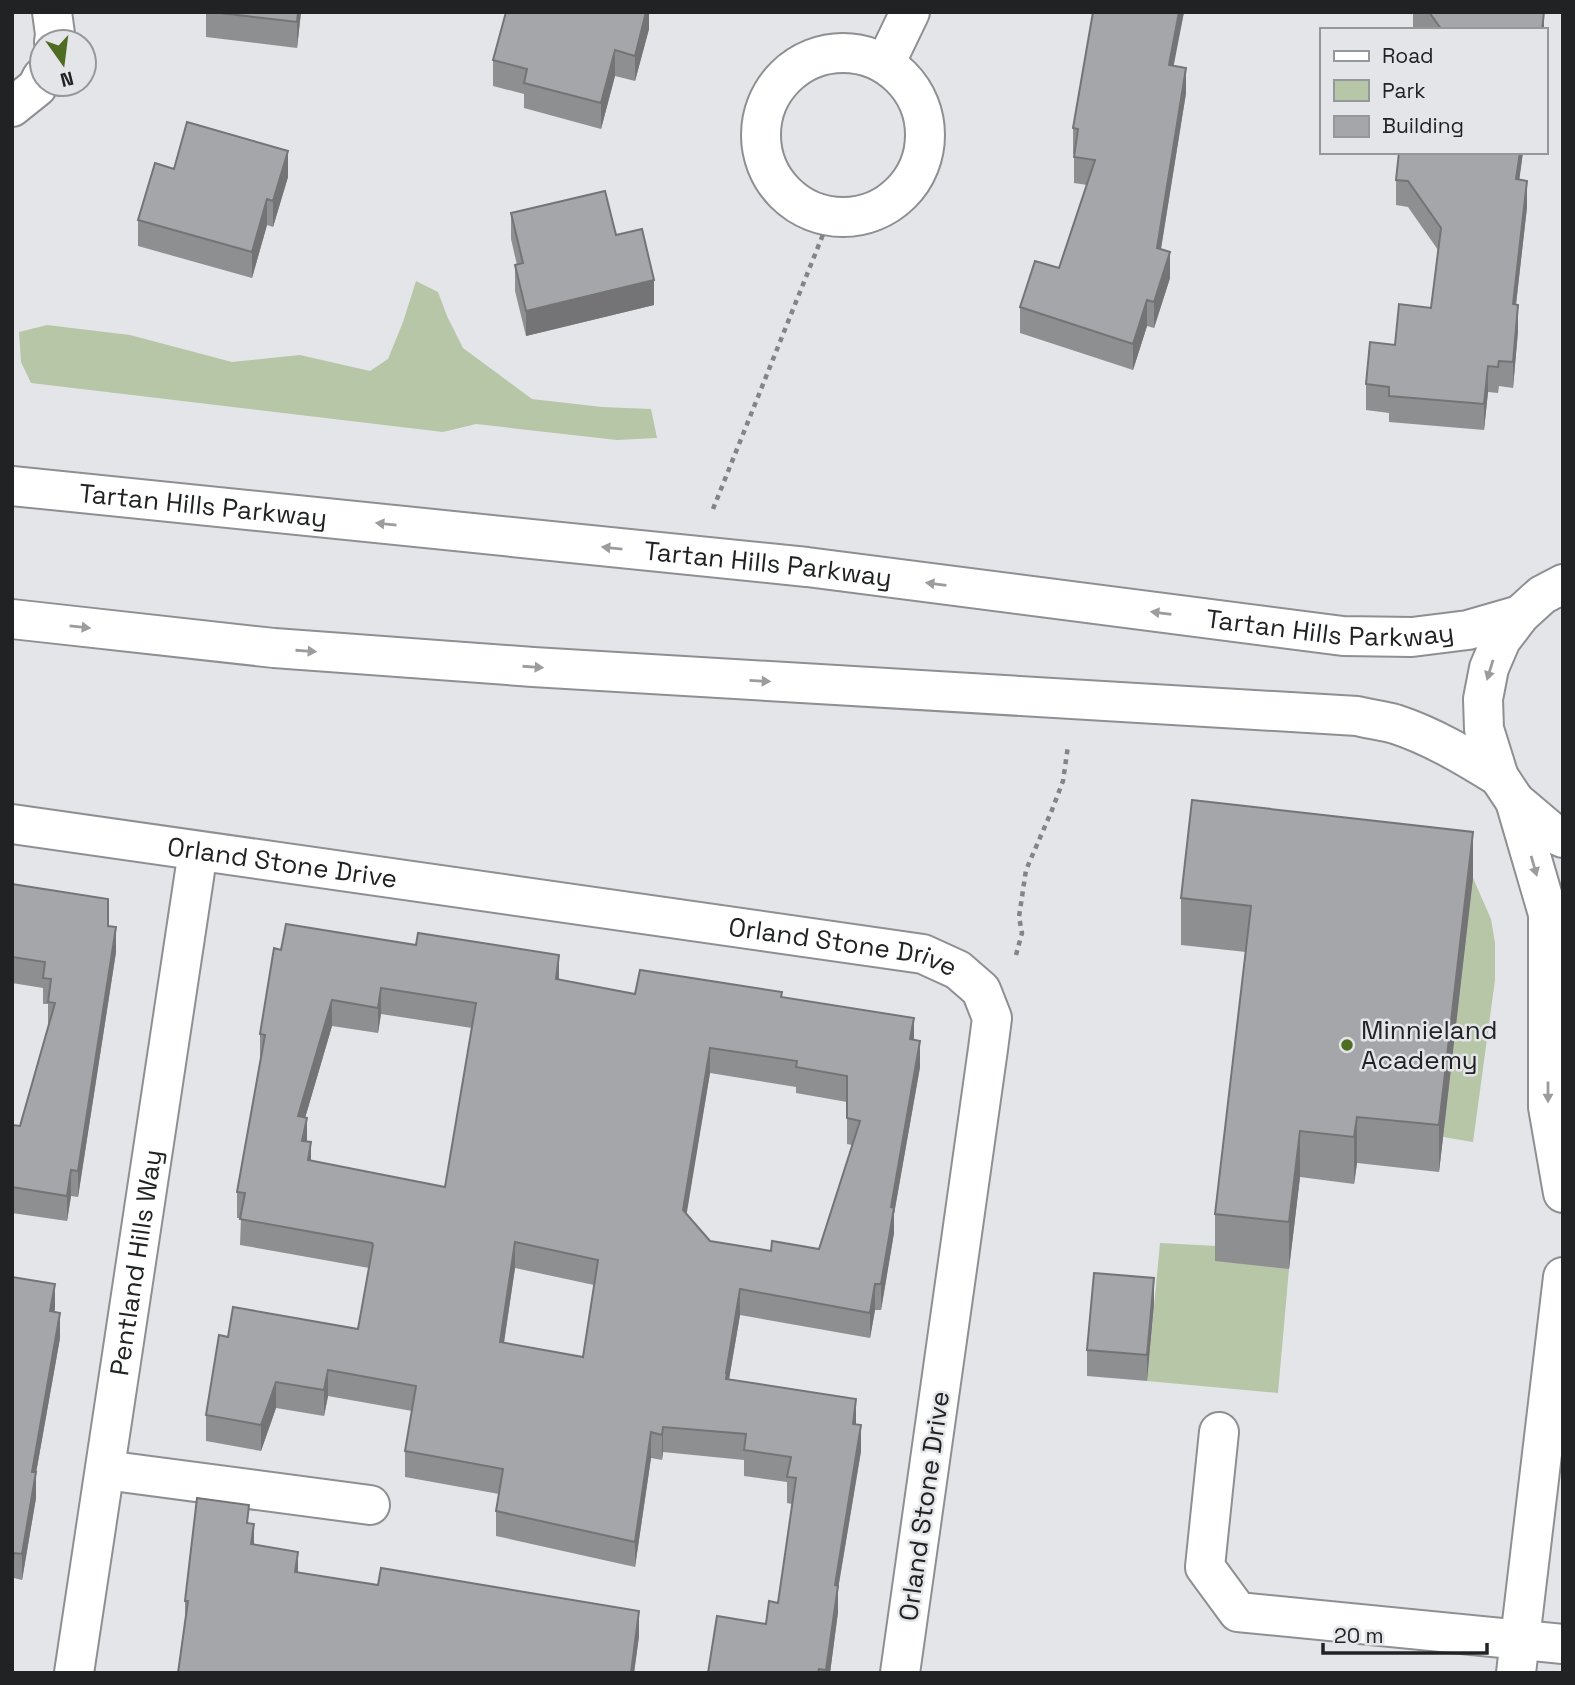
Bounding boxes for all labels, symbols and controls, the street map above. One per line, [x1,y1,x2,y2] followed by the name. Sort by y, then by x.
[28,28,98,98] north arrow
[1320,28,1547,154] legend
[1382,42,1434,69] text: Road
[58,65,76,93] text: N
[1382,77,1426,104] text: Park
[1382,112,1464,139] text: Building
[77,476,329,535] street label: Tartan Hills Parkway
[375,519,397,530] one-way arrow
[642,533,894,595] street label: Tartan Hills Parkway
[601,542,623,553] one-way arrow
[925,578,947,589] one-way arrow
[1204,602,1456,655] street label: Tartan Hills Parkway
[1150,607,1172,618] one-way arrow
[69,621,91,632] one-way arrow
[295,646,317,657] one-way arrow
[1484,660,1495,682] one-way arrow
[522,662,544,673] one-way arrow
[749,676,771,687] one-way arrow
[165,829,399,896] street label: Orland Stone Drive
[1530,856,1540,877] one-way arrow
[726,909,963,984] street label: Orland Stone Drive
[1361,1013,1498,1077] place label: Minnieland Academy
[1339,1037,1355,1053] marker: Minnieland Academy
[1542,1081,1554,1103] one-way arrow
[102,1147,170,1378] street label: Pentland Hills Way
[891,1389,957,1623] street label: Orland Stone Drive
[1323,1612,1488,1656] scale bar
[1334,1622,1384,1649] text: 20 m

